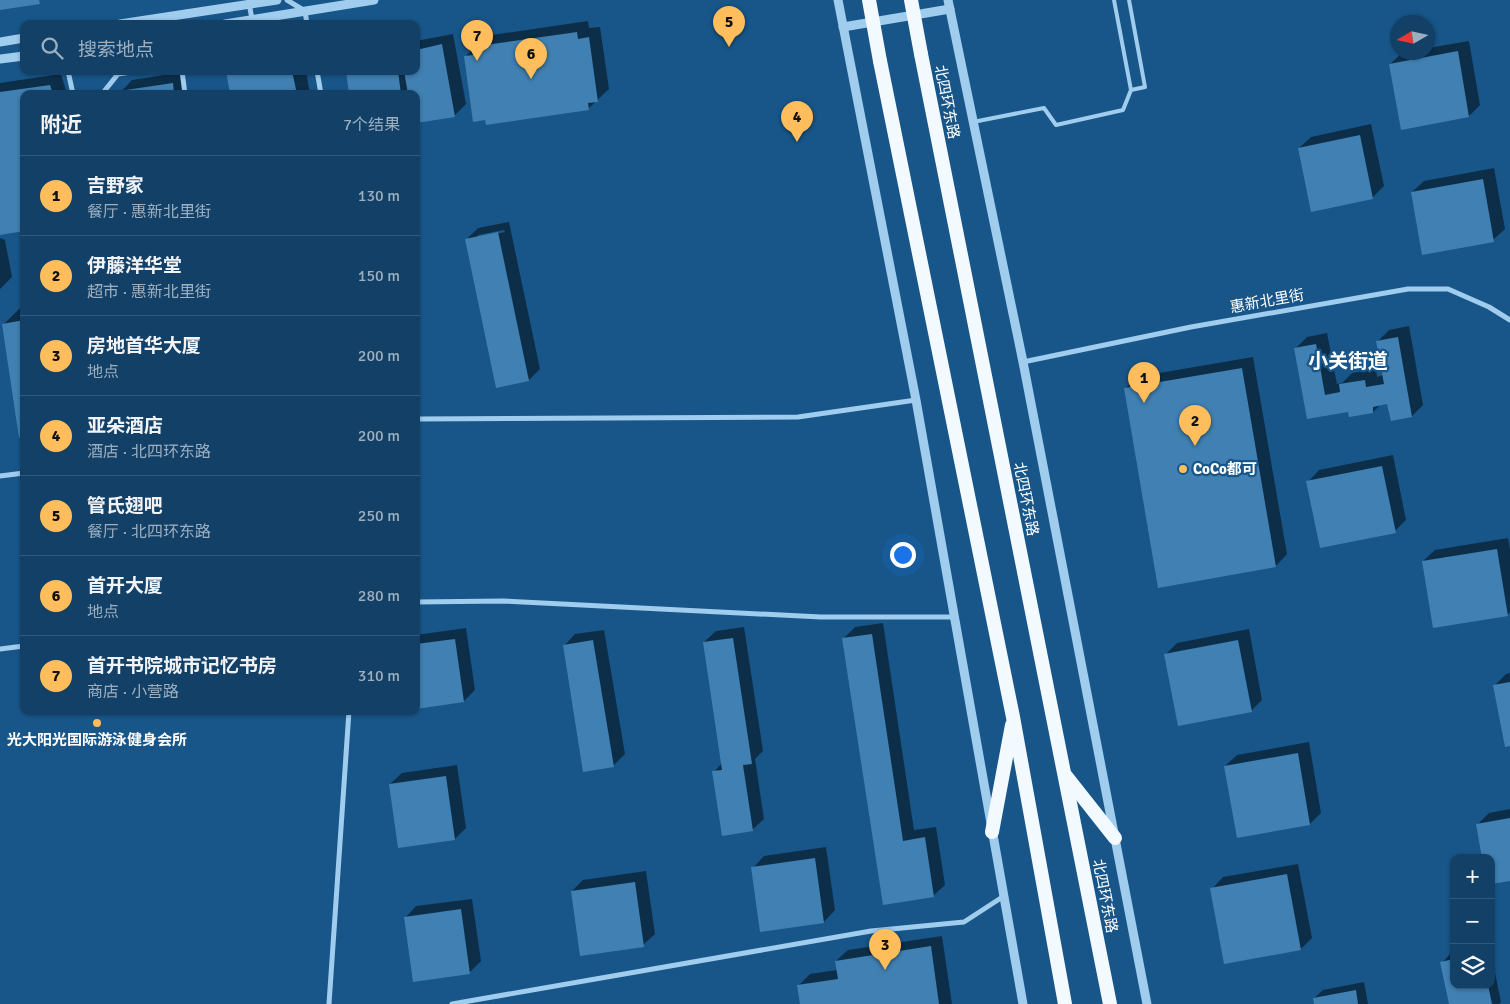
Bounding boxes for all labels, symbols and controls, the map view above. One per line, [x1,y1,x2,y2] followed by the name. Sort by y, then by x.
[713,6,745,47] pin: 5
[1390,15,1435,60] north arrow
[20,20,420,75] search box
[461,20,493,61] pin: 7
[38,34,66,62] icon: search
[78,38,154,62] text: 搜索地点
[515,38,547,79] pin: 6
[931,63,963,141] street label: 北四环东路
[781,101,813,142] pin: 4
[40,112,82,138] text: 附近
[343,115,400,135] text: 7个结果
[87,174,144,198] text: 吉野家
[52,186,60,206] text: 1
[358,186,400,206] text: 130 m
[87,202,211,222] text: 餐厅 · 惠新北里街
[87,254,182,278] text: 伊藤洋华堂
[52,266,60,286] text: 2
[358,266,400,286] text: 150 m
[87,282,211,302] text: 超市 · 惠新北里街
[1228,286,1306,316] street label: 惠新北里街
[87,334,201,358] text: 房地首华大厦
[52,346,60,366] text: 3
[358,346,400,366] text: 200 m
[1308,349,1388,374] district label: 小关街道
[87,362,119,382] text: 地点
[1128,362,1160,403] pin: 1
[1179,405,1211,446] pin: 2
[87,414,163,438] text: 亚朵酒店
[52,426,60,446] text: 4
[358,426,400,446] text: 200 m
[87,442,211,462] text: 酒店 · 北四环东路
[1010,460,1042,538] street label: 北四环东路
[1193,460,1257,478] place label: CoCo都可
[1177,463,1189,475] marker: CoCo都可
[87,494,163,518] text: 管氏翅吧
[52,506,60,526] text: 5
[358,506,400,526] text: 250 m
[87,522,211,542] text: 餐厅 · 北四环东路
[890,542,916,568] your location
[87,574,163,598] text: 首开大厦
[52,586,60,606] text: 6
[358,586,400,606] text: 280 m
[87,602,119,622] text: 地点
[87,654,277,678] text: 首开书院城市记忆书房
[52,666,60,686] text: 7
[358,666,400,686] text: 310 m
[87,682,179,702] text: 商店 · 小营路
[91,717,103,729] marker: 光大阳光国际游泳健身会所
[7,731,187,749] place label: 光大阳光国际游泳健身会所
[1450,854,1495,989] map controls
[1450,854,1495,899] button: +
[1089,857,1121,935] street label: 北四环东路
[1450,899,1495,944] button: −
[869,929,901,970] pin: 3
[1450,944,1495,989] button: layers

